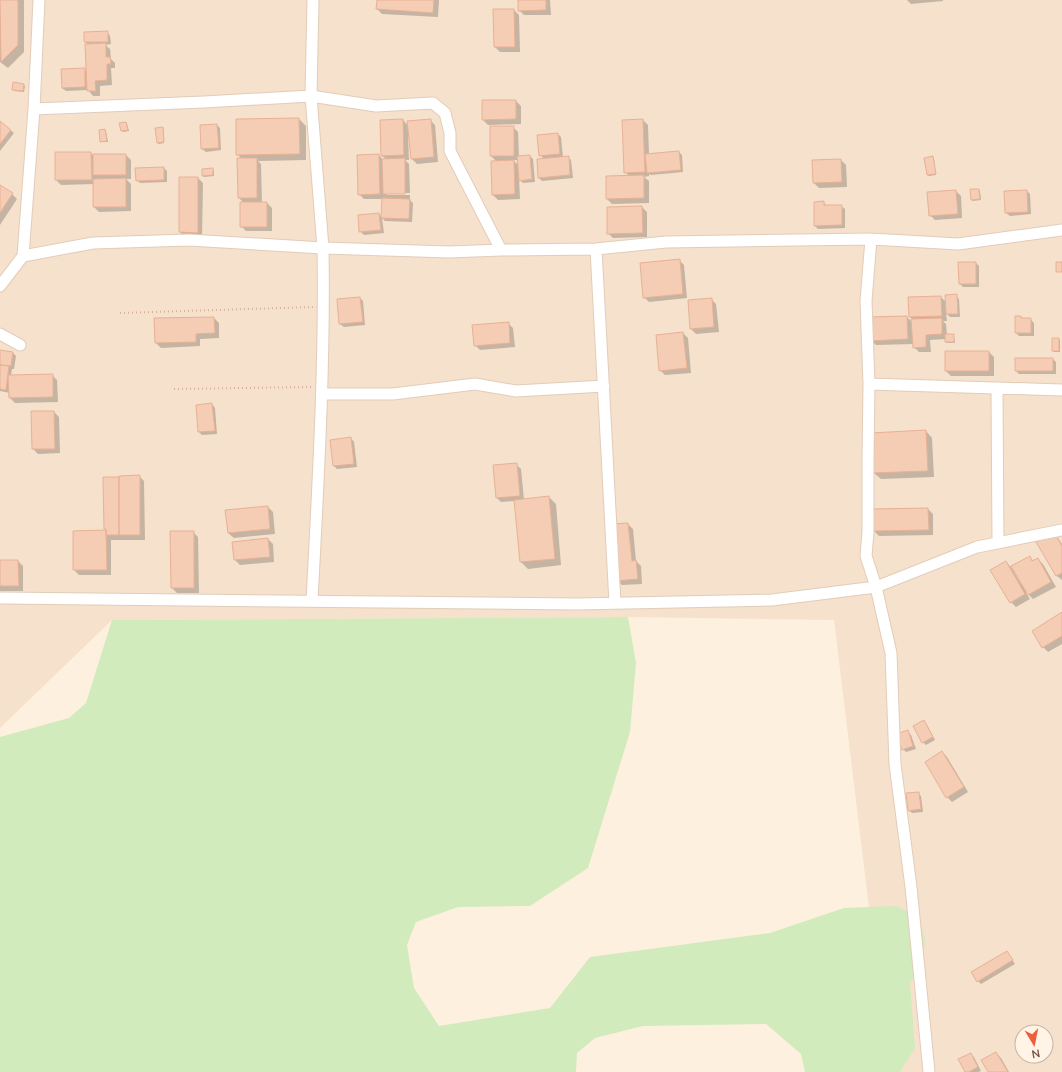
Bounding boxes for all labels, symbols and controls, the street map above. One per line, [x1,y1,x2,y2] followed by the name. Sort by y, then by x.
[1014,1024,1054,1064] north arrow
[1030,1046,1041,1061] text: N

